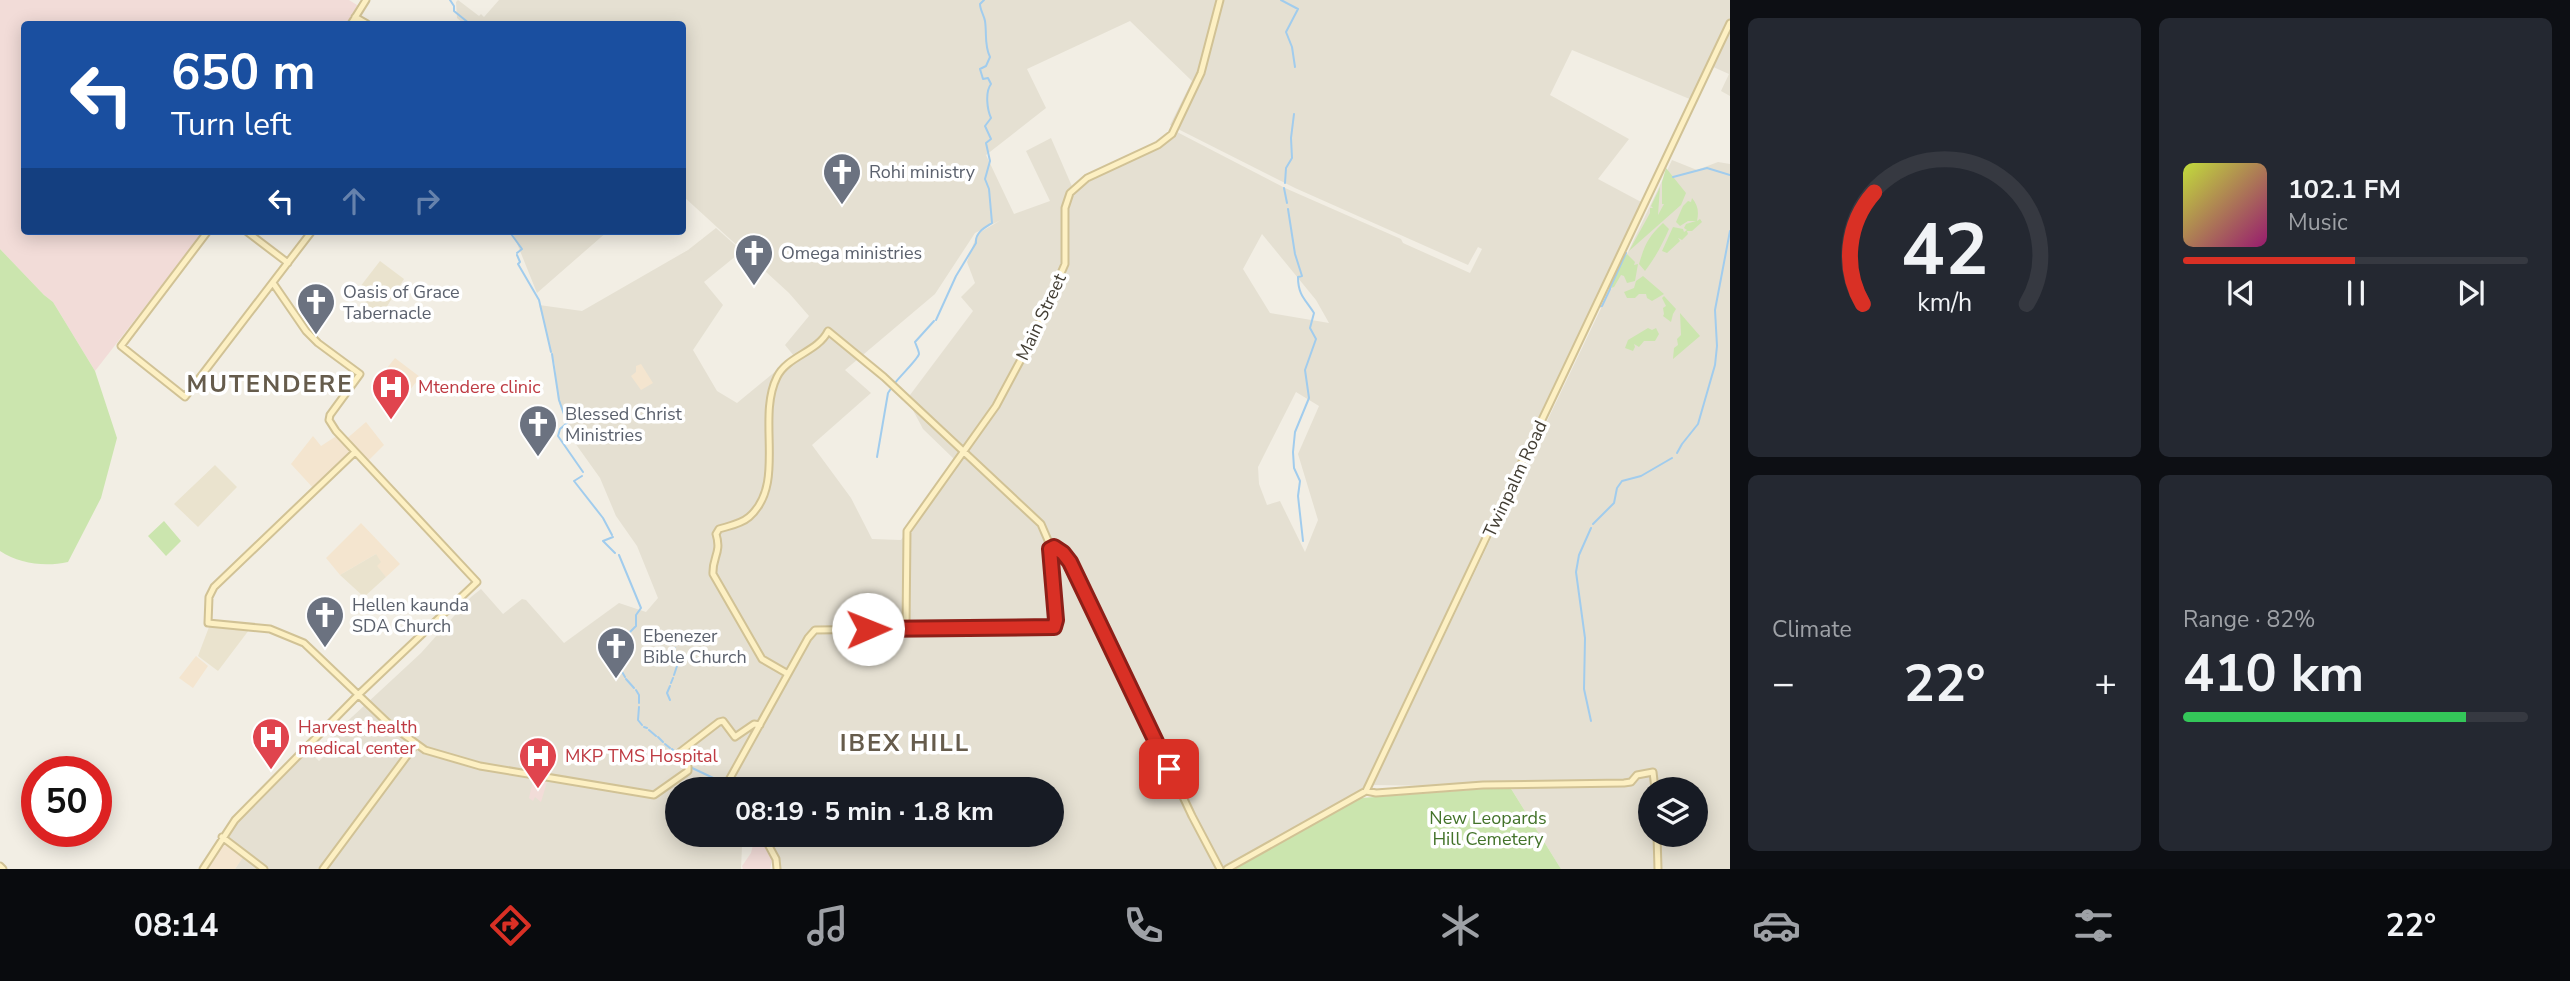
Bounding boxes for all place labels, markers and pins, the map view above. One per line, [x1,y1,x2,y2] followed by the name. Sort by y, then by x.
[821,151,863,206] church icon: Rohi ministry
[869,160,976,184] place label: Rohi ministry
[733,232,775,287] church icon: Omega ministries
[781,241,922,265] place label: Omega ministries
[343,280,460,325] place label: Oasis of Grace Tabernacle
[295,281,337,336] church icon: Oasis of Grace Tabernacle
[370,366,412,421] hospital icon: Mtendere clinic
[418,375,541,399] place label: Mtendere clinic
[565,402,683,447] place label: Blessed Christ Ministries
[517,403,559,458] church icon: Blessed Christ Ministries
[352,593,469,638] place label: Hellen kaunda SDA Church
[304,594,346,649] church icon: Hellen kaunda SDA Church
[643,624,747,669] place label: Ebenezer Bible Church
[595,625,637,680] church icon: Ebenezer Bible Church
[298,715,417,760] place label: Harvest health medical center
[250,716,292,771] hospital icon: Harvest health medical center
[517,735,559,790] hospital icon: MKP TMS Hospital
[1139,739,1199,799] pin
[565,744,718,768] place label: MKP TMS Hospital

